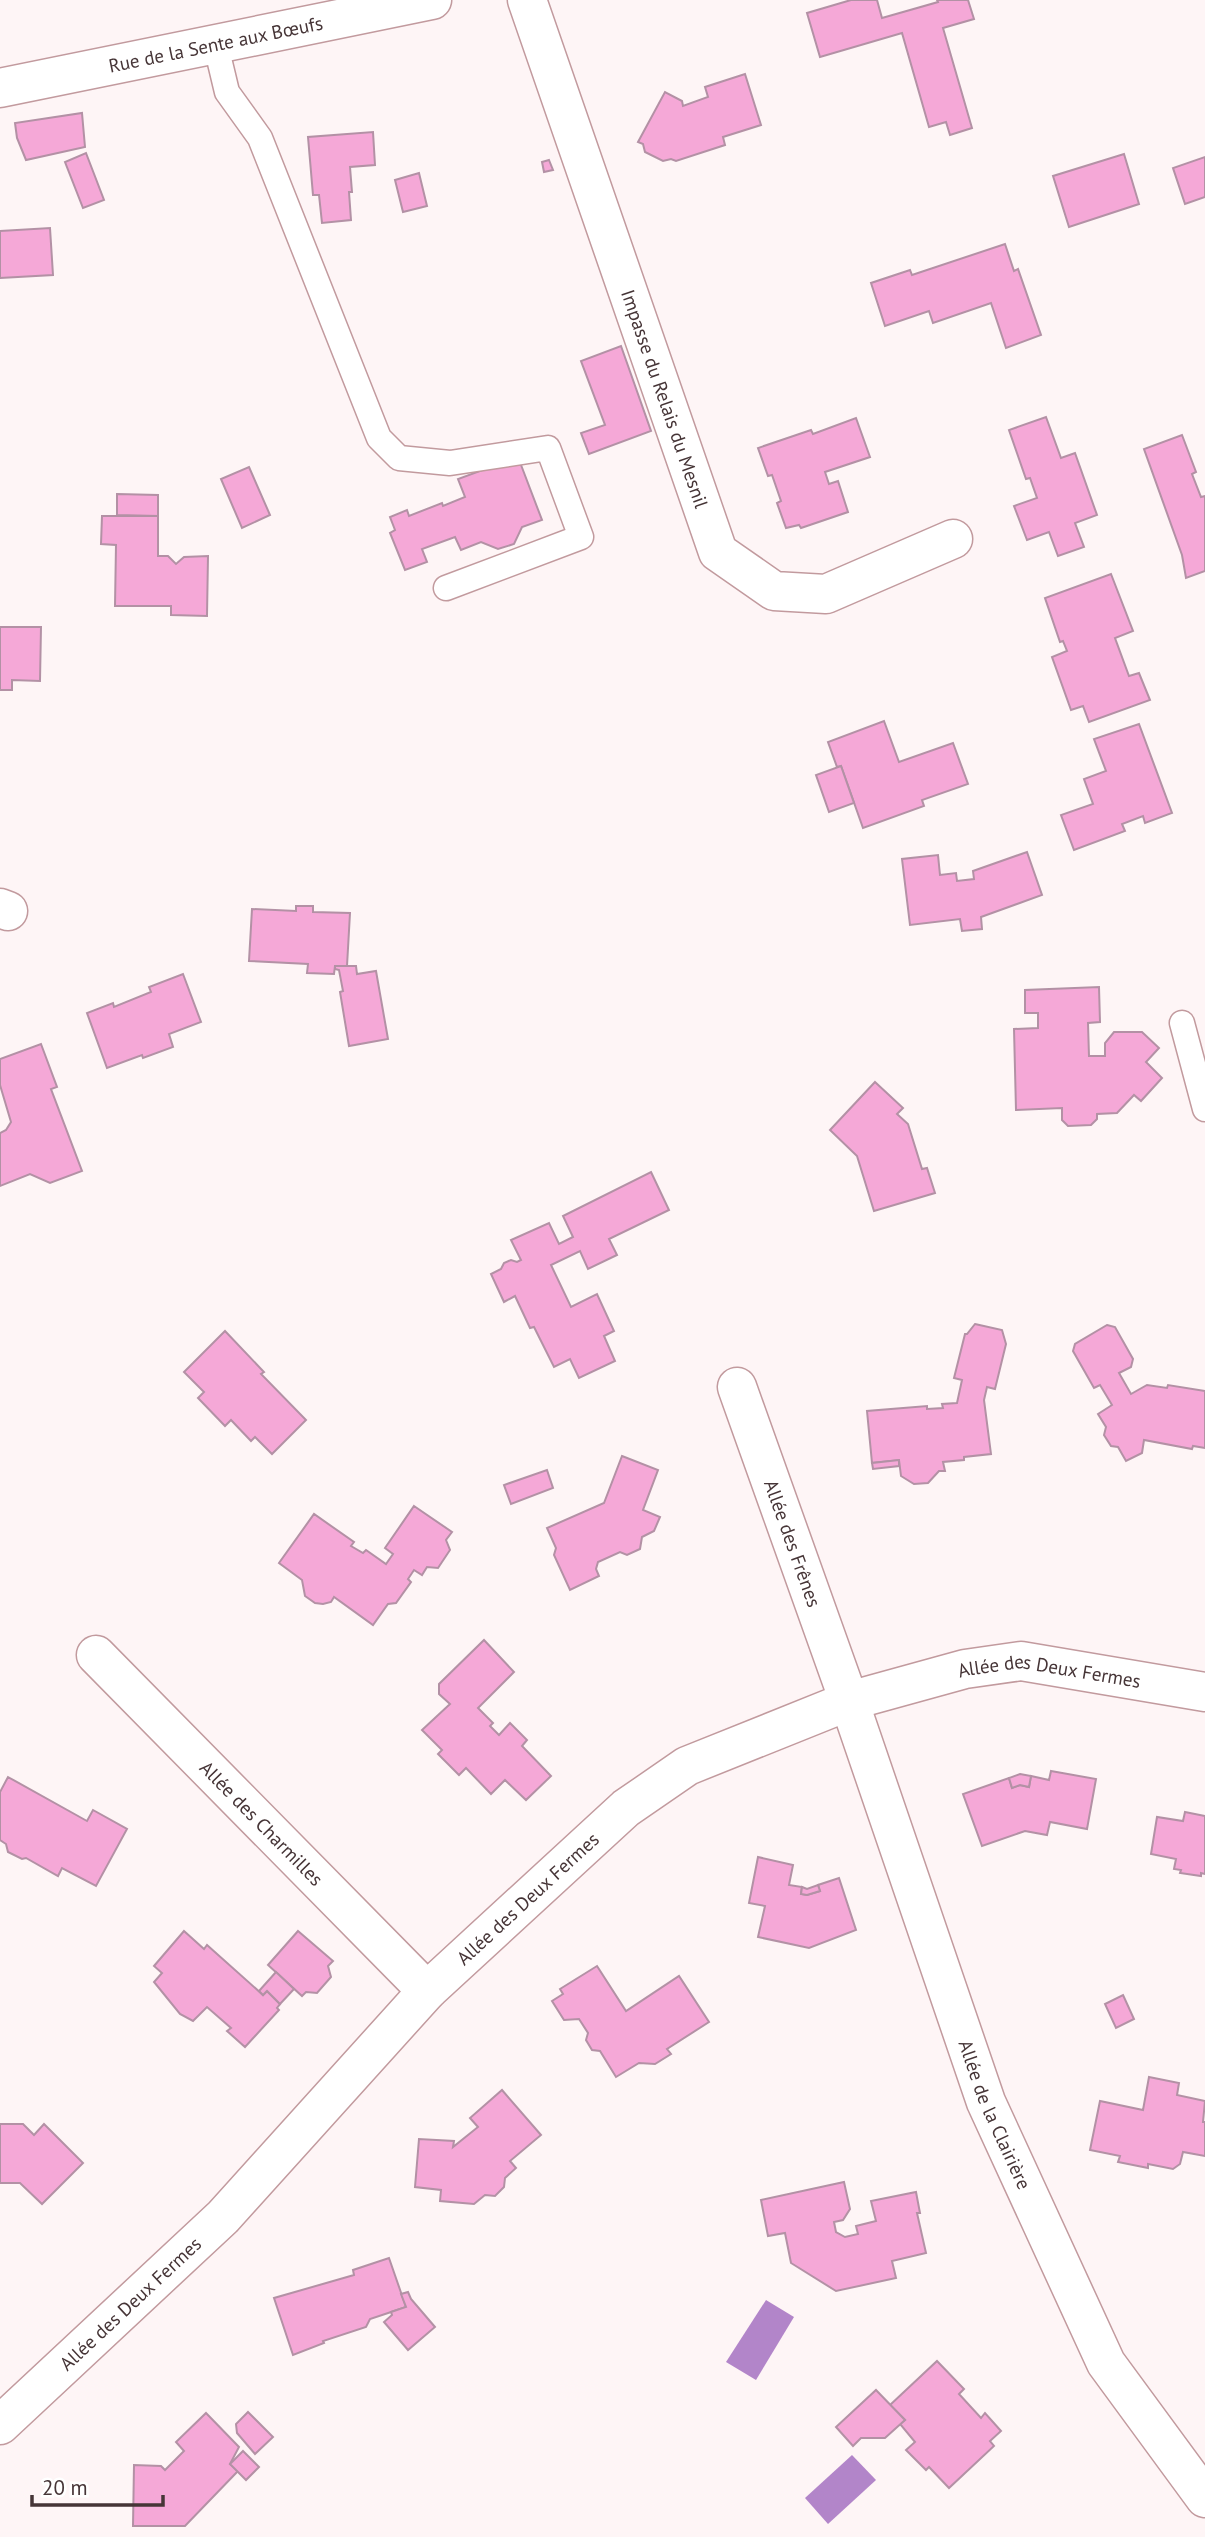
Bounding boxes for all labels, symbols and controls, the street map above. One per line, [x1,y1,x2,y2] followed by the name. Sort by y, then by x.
[106,11,325,78] street label: Rue de la Sente aux Bœufs
[616,286,714,512] street label: Impasse du Relais du Mesnil
[759,1476,826,1610] street label: Allée des Frênes
[955,1649,1143,1693] street label: Allée des Deux Fermes
[195,1756,328,1891] street label: Allée des Charmilles
[451,1827,604,1970] street label: Allée des Deux Fermes
[954,2037,1036,2193] street label: Allée de la Clairière
[54,2232,206,2375] street label: Allée des Deux Fermes
[32,2464,163,2508] scale bar
[42,2474,88,2501] text: 20 m

